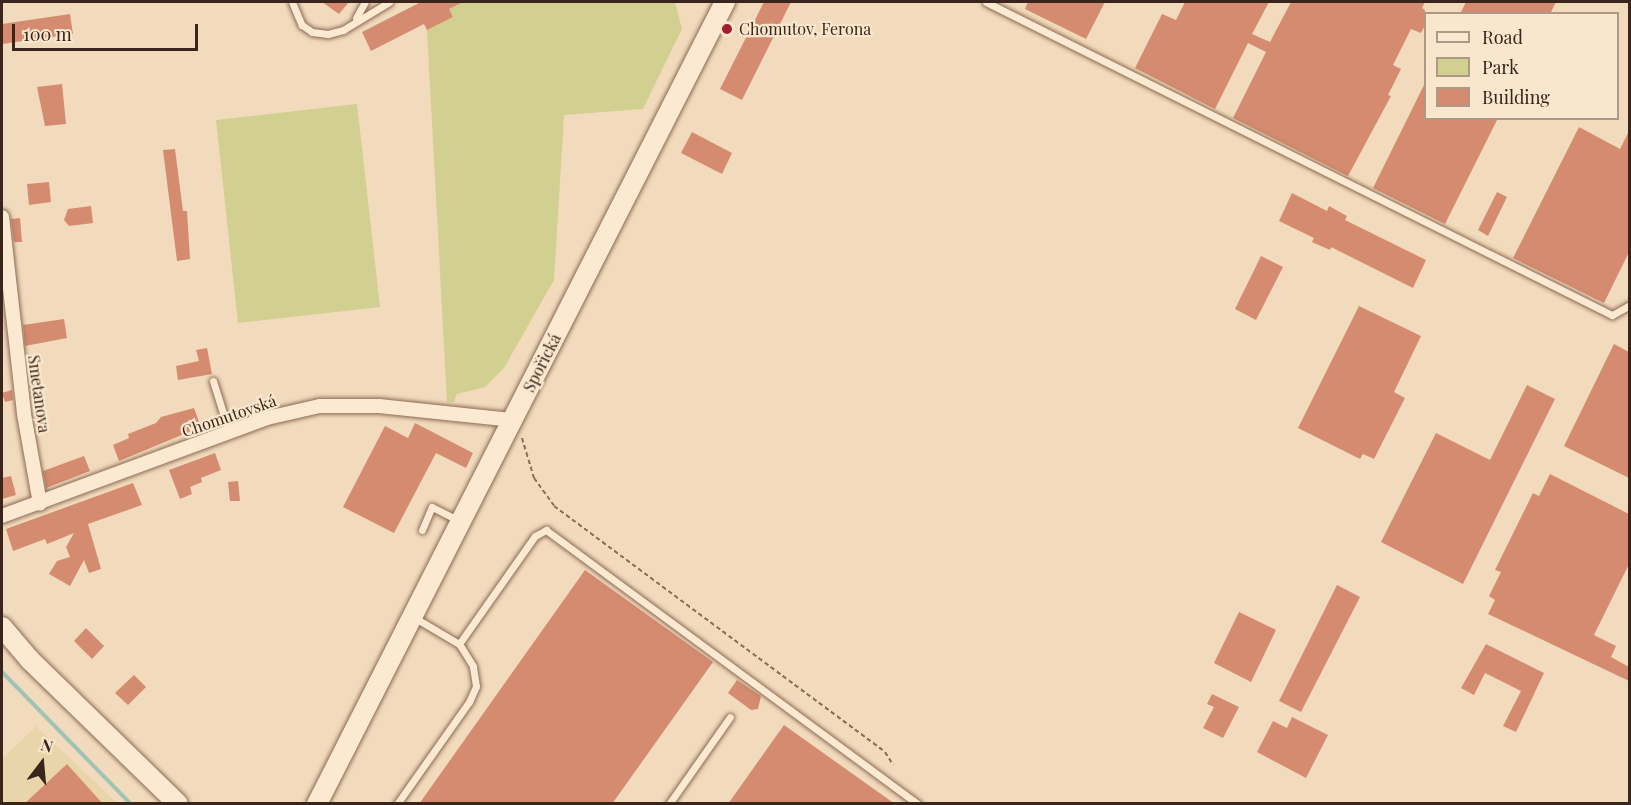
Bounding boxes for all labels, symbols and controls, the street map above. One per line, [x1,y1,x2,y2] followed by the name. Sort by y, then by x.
[15,12,201,50] scale bar
[1424,12,1619,120] legend
[739,19,871,39] place label: Chomutov, Ferona
[23,22,72,46] text: 100 m
[720,22,734,36] marker: Chomutov, Ferona
[1482,25,1523,49] text: Road
[1482,55,1519,79] text: Park
[1482,85,1550,109] text: Building
[519,331,565,395] street label: Spořická
[24,354,54,434] street label: Smetanova
[179,391,279,441] street label: Chomutovská
[12,733,72,793] north arrow
[39,734,56,757] text: N

